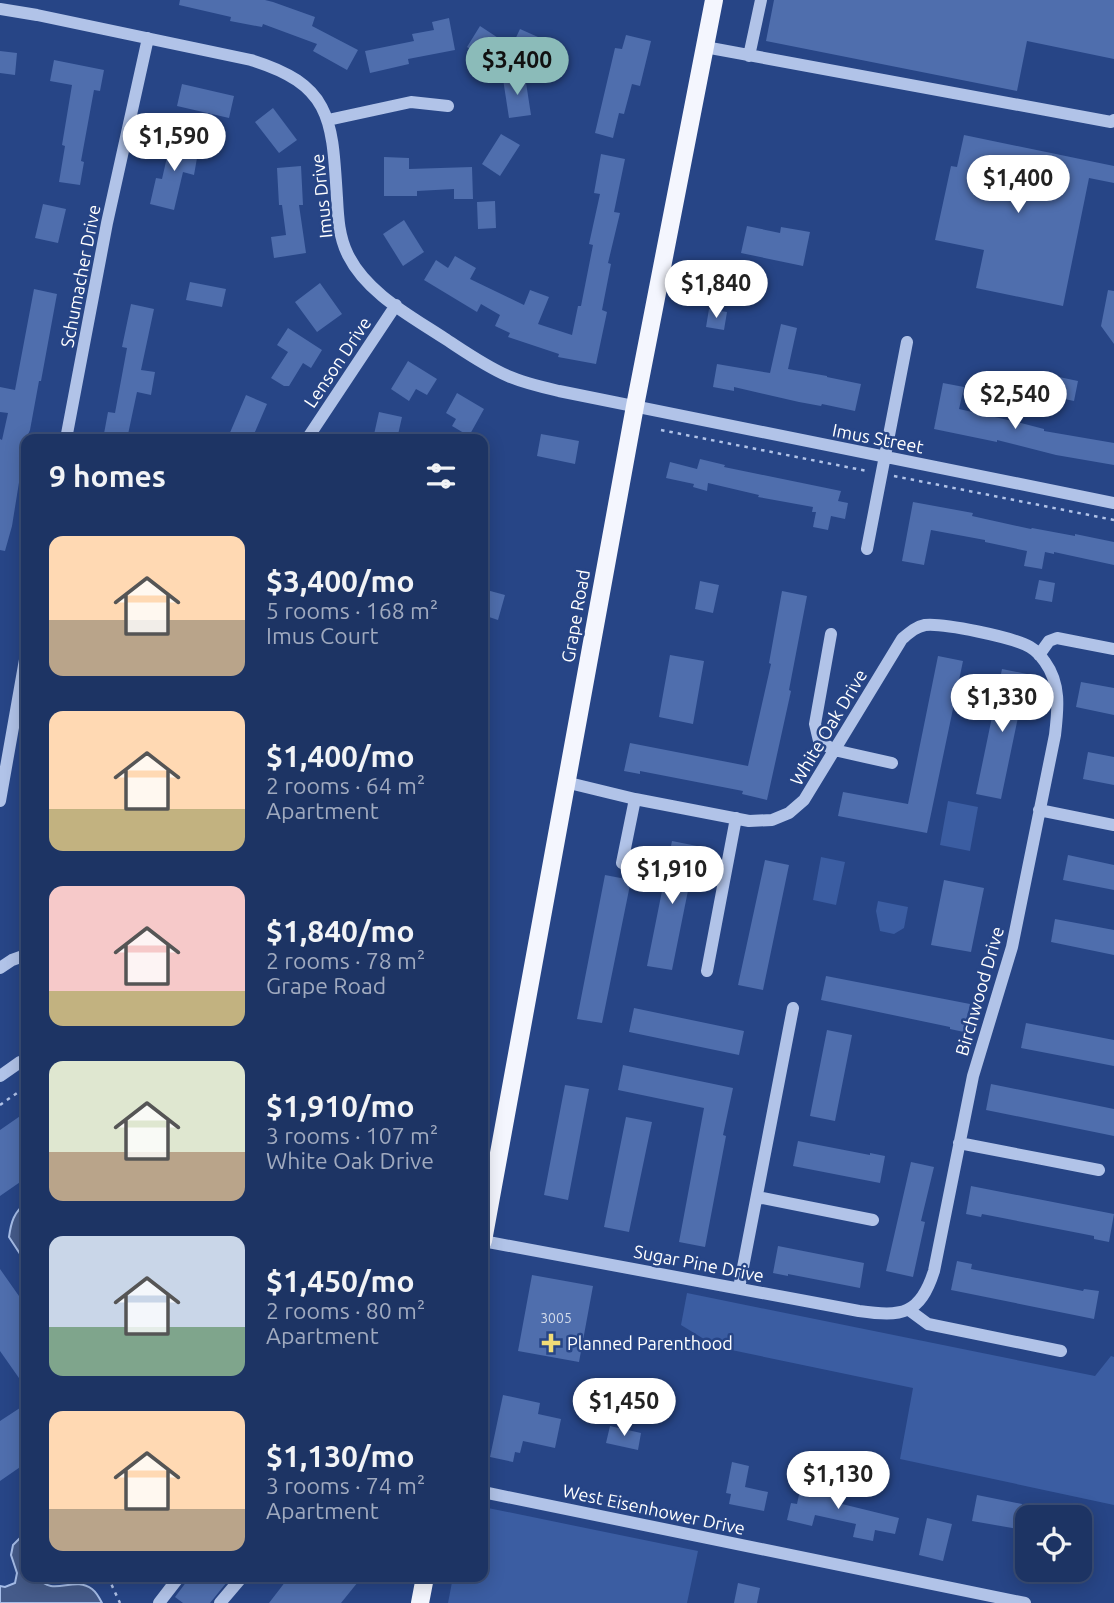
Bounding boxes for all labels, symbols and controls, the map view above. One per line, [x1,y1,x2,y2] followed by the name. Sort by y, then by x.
[460,38,574,97] pin: $3,400
[482,47,552,72] text: $3,400
[117,114,231,173] pin: $1,590
[139,123,209,148] text: $1,590
[307,153,335,239] street label: Imus Drive
[961,156,1075,215] pin: $1,400
[983,165,1053,190] text: $1,400
[56,203,104,349] street label: Schumacher Drive
[659,260,773,320] pin: $1,840
[681,270,751,295] text: $1,840
[299,313,375,411] street label: Lenson Drive
[958,372,1072,431] pin: $2,540
[980,381,1050,406] text: $2,540
[831,419,925,457] street label: Imus Street
[422,457,460,495] icon: filters
[49,459,166,493] text: 9 homes
[105,564,189,648] icon: home
[266,564,415,598] text: $3,400/mo
[557,568,593,664] street label: Grape Road
[266,598,438,623] text: 5 rooms · 168 m²
[266,623,379,648] text: Imus Court
[786,666,870,788] street label: White Oak Drive
[945,674,1059,734] pin: $1,330
[967,684,1037,709] text: $1,330
[105,739,189,823] icon: home
[266,739,415,773] text: $1,400/mo
[266,773,425,798] text: 2 rooms · 64 m²
[266,798,379,823] text: Apartment
[615,846,729,906] pin: $1,910
[637,856,707,881] text: $1,910
[105,914,189,998] icon: home
[266,914,415,948] text: $1,840/mo
[951,924,1007,1058] street label: Birchwood Drive
[266,948,425,973] text: 2 rooms · 78 m²
[266,973,386,998] text: Grape Road
[105,1089,189,1173] icon: home
[266,1089,415,1123] text: $1,910/mo
[266,1123,438,1148] text: 3 rooms · 107 m²
[266,1148,434,1173] text: White Oak Drive
[632,1241,766,1285] street label: Sugar Pine Drive
[105,1264,189,1348] icon: home
[266,1264,415,1298] text: $1,450/mo
[266,1298,425,1323] text: 2 rooms · 80 m²
[540,1310,572,1326] house number: 3005
[266,1323,379,1348] text: Apartment
[541,1333,561,1353] marker: Planned Parenthood
[567,1333,733,1353] place label: Planned Parenthood
[567,1378,681,1438] pin: $1,450
[589,1388,659,1413] text: $1,450
[105,1439,189,1523] icon: home
[266,1439,415,1473] text: $1,130/mo
[781,1452,895,1511] pin: $1,130
[803,1461,873,1486] text: $1,130
[266,1473,425,1498] text: 3 rooms · 74 m²
[561,1480,747,1538] street label: West Eisenhower Drive
[266,1498,379,1523] text: Apartment
[1015,1505,1092,1582] map controls
[1015,1505,1092,1582] button: locate

